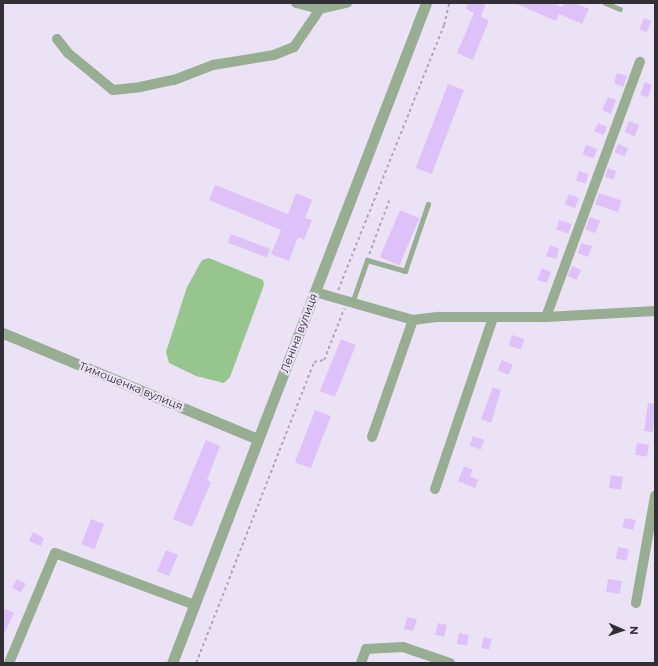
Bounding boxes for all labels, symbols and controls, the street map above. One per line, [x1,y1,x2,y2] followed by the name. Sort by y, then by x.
[278,291,320,375] street label: Леніна вулиця
[77,359,185,413] street label: Тимошенка вулиця
[602,610,642,650] north arrow
[627,626,641,635] text: N

